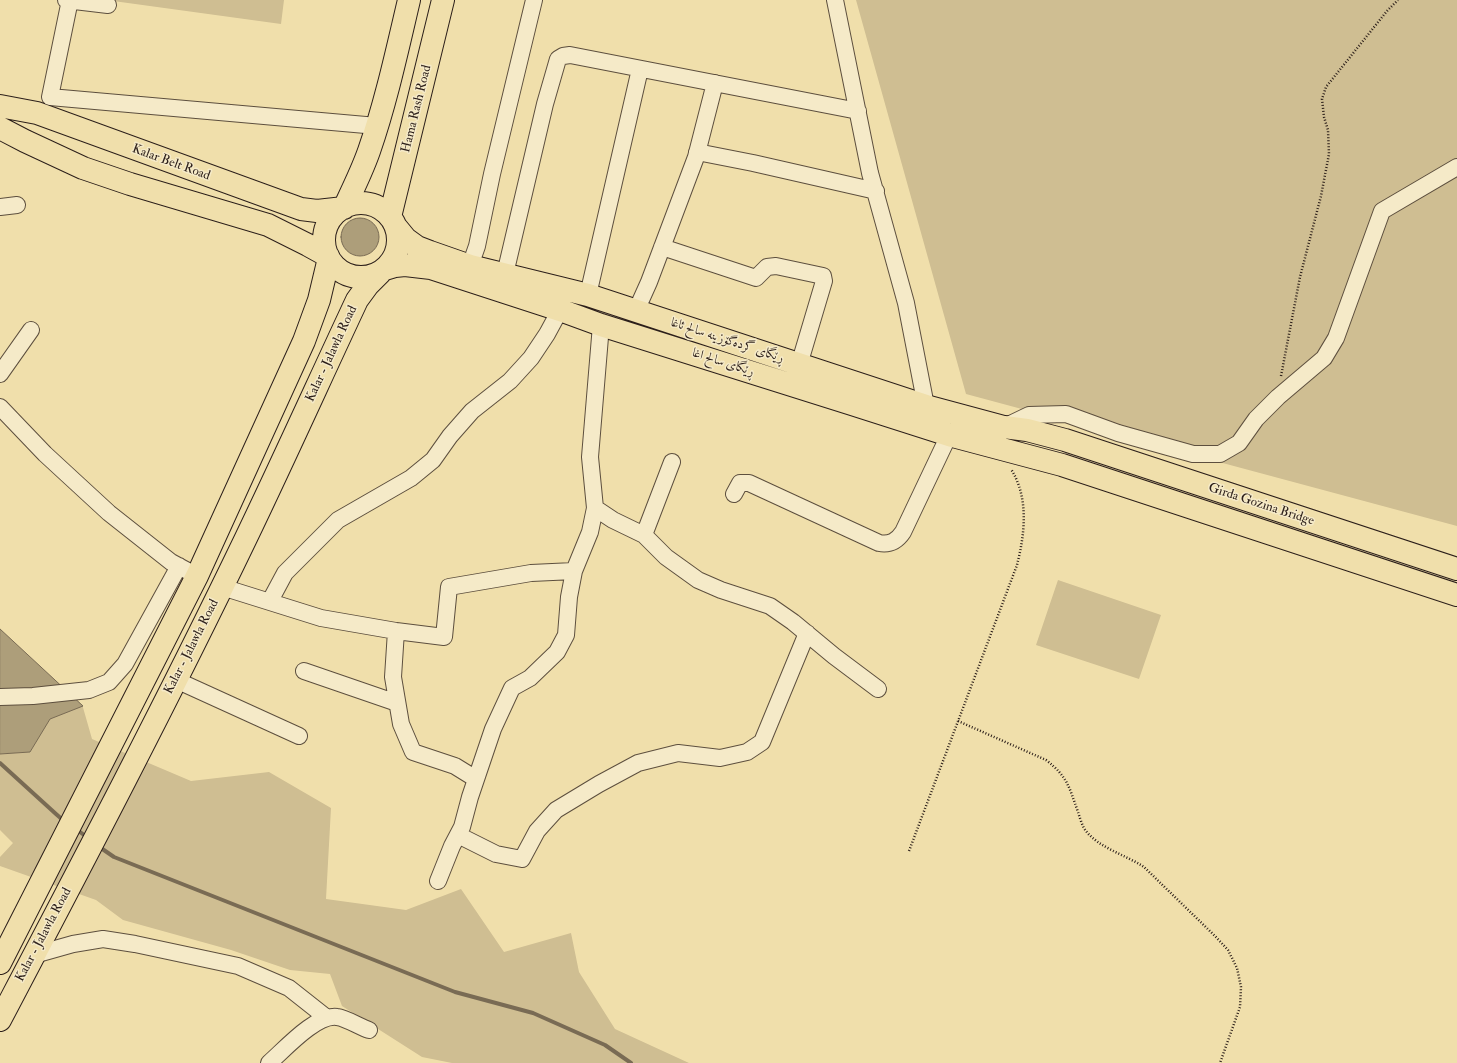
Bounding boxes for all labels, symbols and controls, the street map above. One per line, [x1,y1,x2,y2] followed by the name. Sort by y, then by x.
[399,63,435,155] street label: Hama Rash Road
[130,142,212,184] street label: Kalar Belt Road
[303,303,361,405] street label: Kalar - Jalawla Road
[668,315,786,367] street label: ڕێگای گردەگۆزینە سالح ئاغا
[690,346,756,380] street label: ڕێگای سالح اغا
[1206,481,1316,529] street label: Girda Gozina Bridge
[161,597,223,697] street label: Kalar - Jalawla Road
[13,885,75,985] street label: Kalar - Jalawla Road

